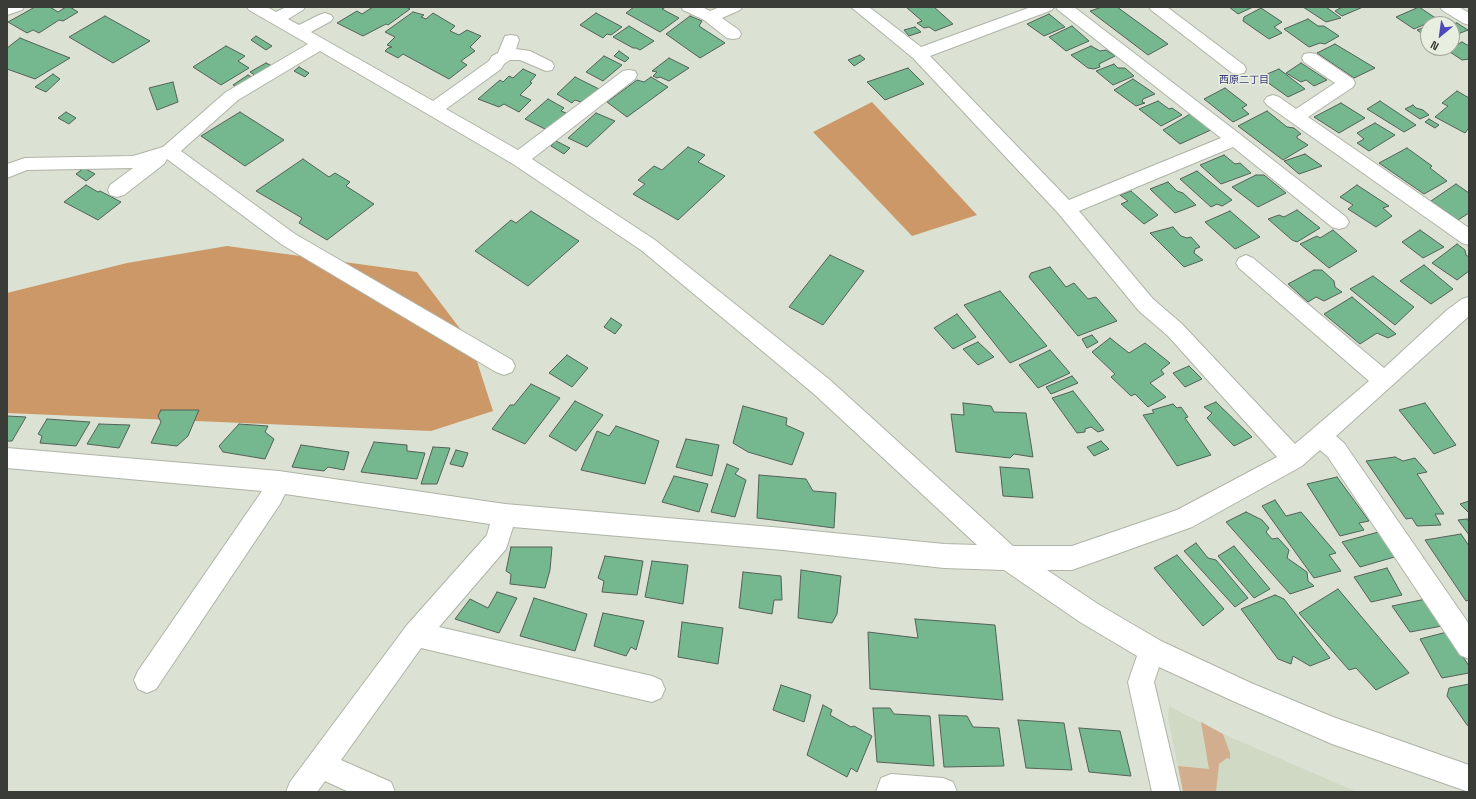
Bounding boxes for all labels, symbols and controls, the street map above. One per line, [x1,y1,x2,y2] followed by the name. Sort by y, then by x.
[1420,16,1460,56] north arrow
[1428,38,1441,54] text: N
[1219,74,1269,86] district label: 西原二丁目

